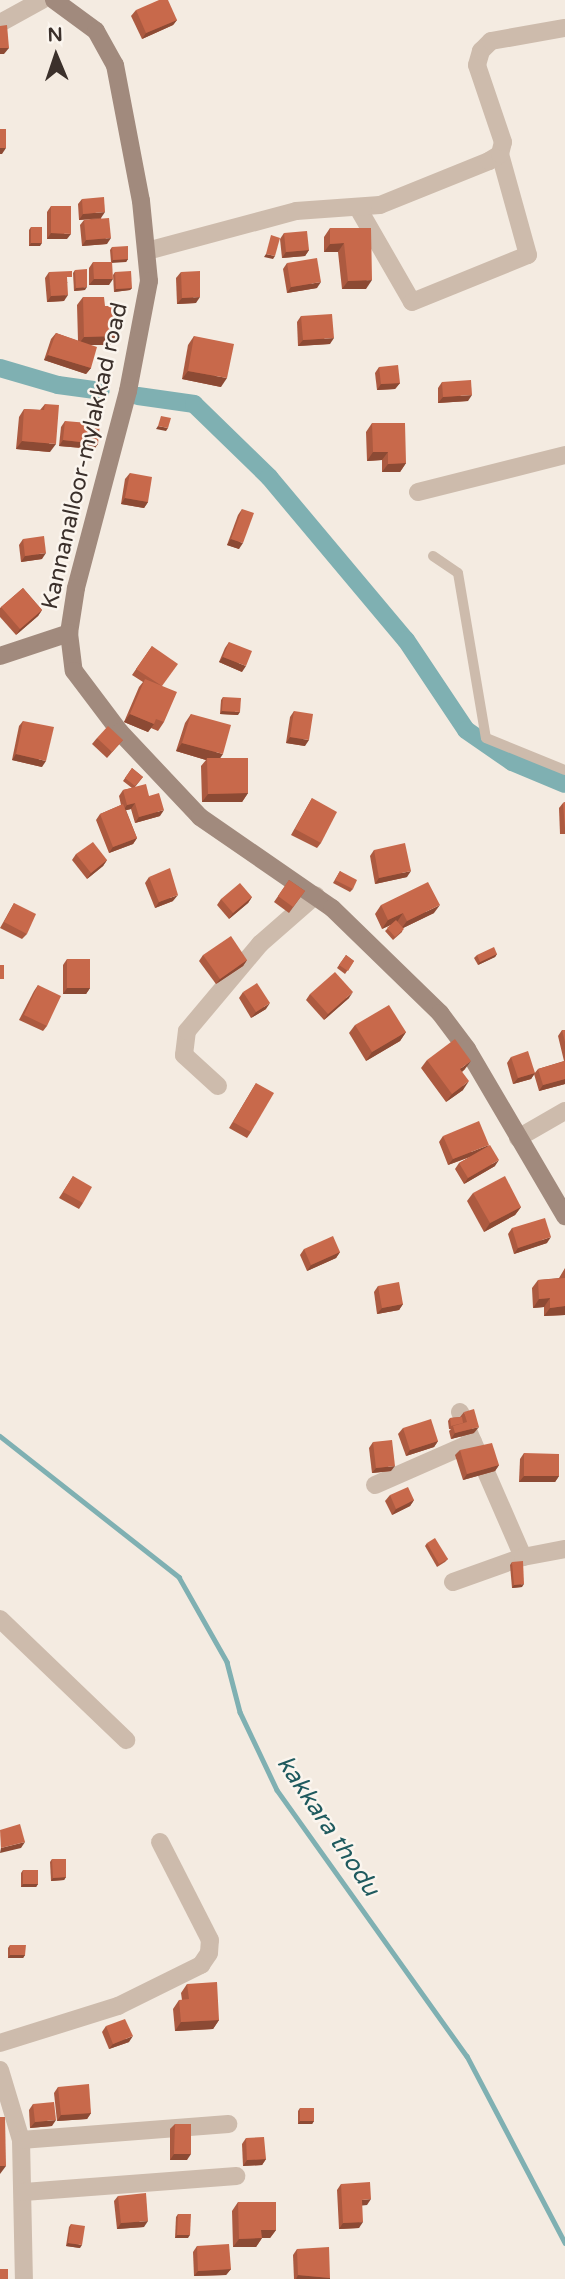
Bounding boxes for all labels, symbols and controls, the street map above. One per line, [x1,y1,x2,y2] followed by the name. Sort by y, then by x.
[21,21,91,91] north arrow
[47,24,63,46] text: N
[36,300,134,612] street label: Kannanalloor-mylakkad road
[271,1750,385,1902] water label: kakkara thodu

